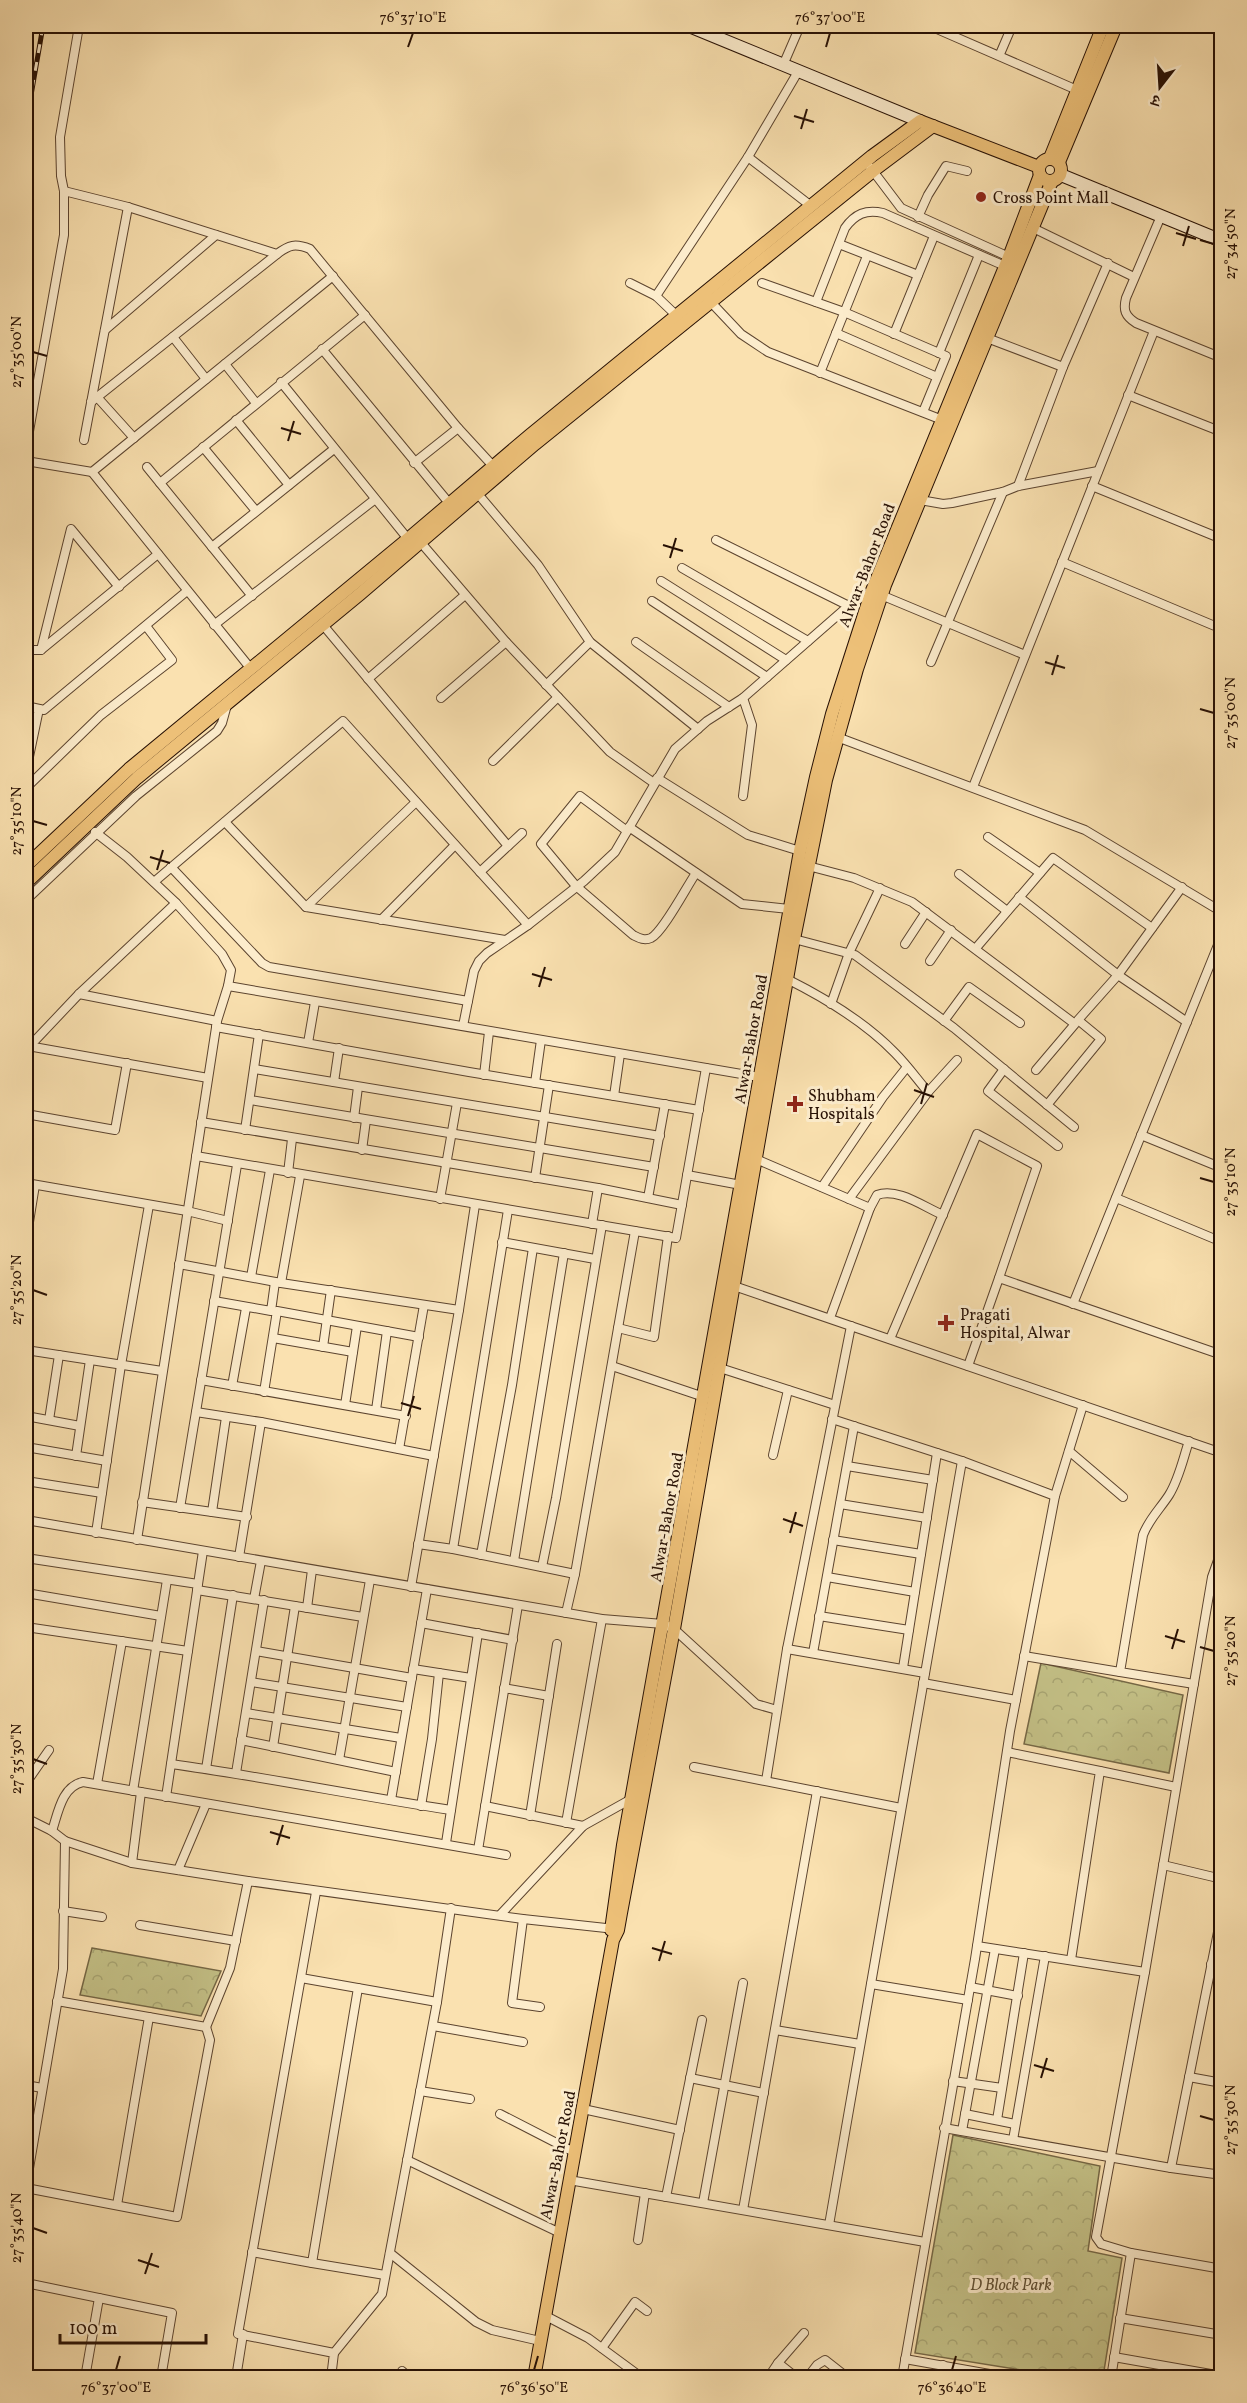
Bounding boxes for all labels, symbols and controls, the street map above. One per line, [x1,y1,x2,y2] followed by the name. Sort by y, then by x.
[379,8,447,29] text: 76°37'10"E
[795,8,865,29] text: 76°37'00"E
[1130,57,1190,117] north arrow
[1147,87,1164,111] text: उ
[993,188,1109,210] place label: Cross Point Mall
[974,190,988,204] marker: Cross Point Mall
[1221,208,1242,280] text: 27°34'50"N
[7,316,28,388] text: 27°35'00"N
[834,500,902,631] street label: Alwar-Bahor Road
[1221,677,1242,749] text: 27°35'00"N
[7,786,28,856] text: 27°35'10"N
[730,973,774,1106] street label: Alwar-Bahor Road
[808,1086,876,1126] place label: Shubham Hospitals
[786,1095,804,1113] marker: Shubham Hospitals
[1221,1147,1242,1217] text: 27°35'10"N
[7,1254,28,1326] text: 27°35'20"N
[960,1305,1071,1345] place label: Pragati Hospital, Alwar
[937,1314,955,1332] marker: Pragati Hospital, Alwar
[646,1451,690,1584] street label: Alwar-Bahor Road
[1221,1615,1242,1687] text: 27°35'20"N
[7,1724,28,1794] text: 27°35'30"N
[1221,2085,1242,2155] text: 27°35'30"N
[536,2089,582,2222] street label: Alwar-Bahor Road
[7,2193,28,2263] text: 27°35'40"N
[970,2275,1052,2297] park label: D Block Park
[60,2307,206,2345] scale bar
[69,2317,118,2342] text: 100 m
[81,2378,151,2399] text: 76°37'00"E
[500,2378,568,2399] text: 76°36'50"E
[917,2378,987,2399] text: 76°36'40"E

